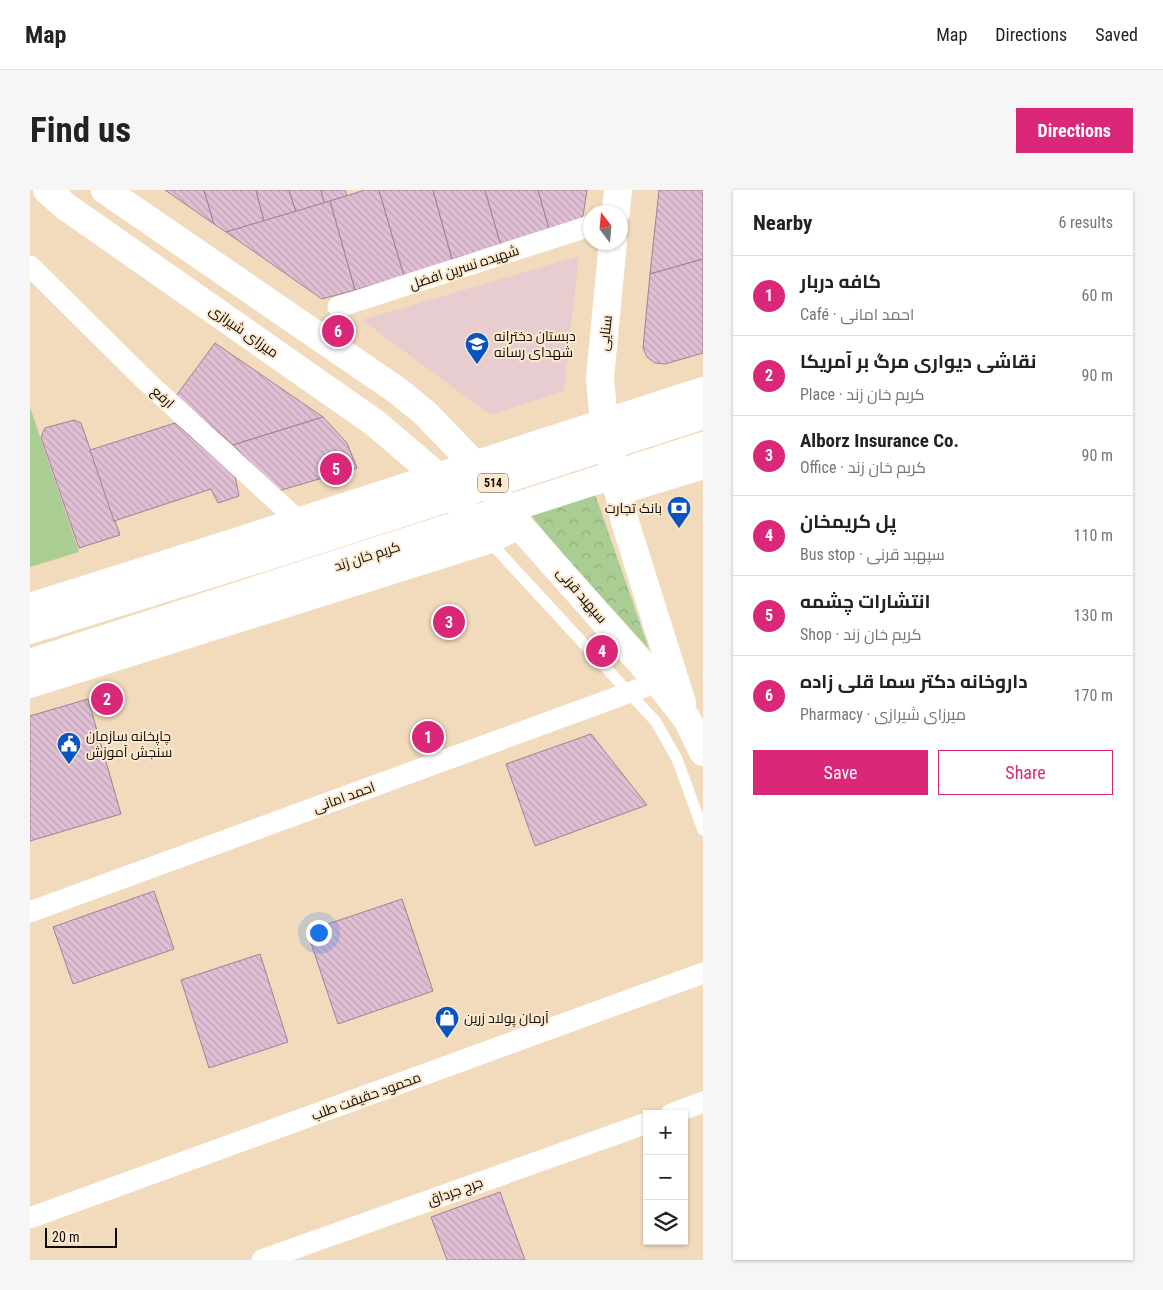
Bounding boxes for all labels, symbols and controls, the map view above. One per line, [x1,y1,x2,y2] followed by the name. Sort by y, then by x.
[25,21,66,49] text: Map
[936,24,967,45] text: Map
[995,24,1067,45] text: Directions
[1095,24,1138,45] text: Saved
[1016,108,1133,153] button: Directions
[30,110,131,151] text: Find us
[583,205,628,250] north arrow
[753,211,812,235] text: Nearby
[1058,213,1113,232] text: 6 results
[407,242,521,292] street label: شهیده نسرین افضل
[800,270,881,293] text: کافه دربار
[765,286,773,305] text: 1
[1081,286,1113,305] text: 60 m
[206,301,282,361] street label: میرزای شیرازی
[800,305,914,324] text: Café · احمد امانی
[322,312,354,350] pin: 6
[595,314,615,352] street label: سنایی
[494,328,576,360] place label: دبستان دخترانه شهدای رسانه
[464,331,490,365] school or university icon: دبستان دخترانه شهدای رسانه
[800,350,1036,373] text: نقاشی دیواری مرگ بر آمریکا
[765,366,773,385] text: 2
[1081,366,1113,385] text: 90 m
[148,383,178,412] street label: ارفع
[800,385,925,404] text: Place · کریم خان زند
[800,429,959,452] text: Alborz Insurance Co.
[765,446,773,465] text: 3
[1081,446,1113,465] text: 90 m
[320,450,352,488] pin: 5
[800,458,926,477] text: Office · کریم خان زند
[478,474,508,492] road number: 514
[666,495,692,529] bank icon: بانک تجارت
[605,500,662,516] place label: بانک تجارت
[800,510,896,533] text: پل کریمخان
[765,526,773,545] text: 4
[1074,526,1113,545] text: 110 m
[332,538,403,576] street label: کریم خان زند
[800,545,945,564] text: Bus stop · سپهبد قرنی
[552,564,611,627] street label: سپهبد قرنی
[800,590,930,613] text: انتشارات چشمه
[433,603,465,641] pin: 3
[765,606,773,625] text: 5
[1074,606,1113,625] text: 130 m
[800,625,921,644] text: Shop · کریم خان زند
[586,632,618,670] pin: 4
[800,670,1028,693] text: داروخانه دکتر سما قلی زاده
[91,680,123,718] pin: 2
[765,686,773,705] text: 6
[1074,686,1113,705] text: 170 m
[800,705,966,724] text: Pharmacy · میرزای شیرازی
[412,718,444,756] pin: 1
[86,728,172,760] place label: چاپخانه سازمان سنجش آموزش
[56,731,82,765] public building icon: چاپخانه سازمان سنجش آموزش
[753,750,928,795] button: Save
[938,750,1113,795] button: Share
[311,778,377,816] street label: احمد امانی
[306,920,332,946] your location
[434,1005,460,1039] shop icon: آرمان پولاد زرین
[464,1010,549,1028] place label: آرمان پولاد زرین
[309,1069,423,1123] street label: محمود حقیقت طلب
[643,1110,688,1245] map controls
[643,1110,688,1155] button: +
[643,1155,688,1200] button: −
[425,1174,485,1209] street label: جرج جرداق
[643,1200,688,1245] button: layers
[45,1225,118,1248] scale bar
[52,1229,80,1245] text: 20 m

